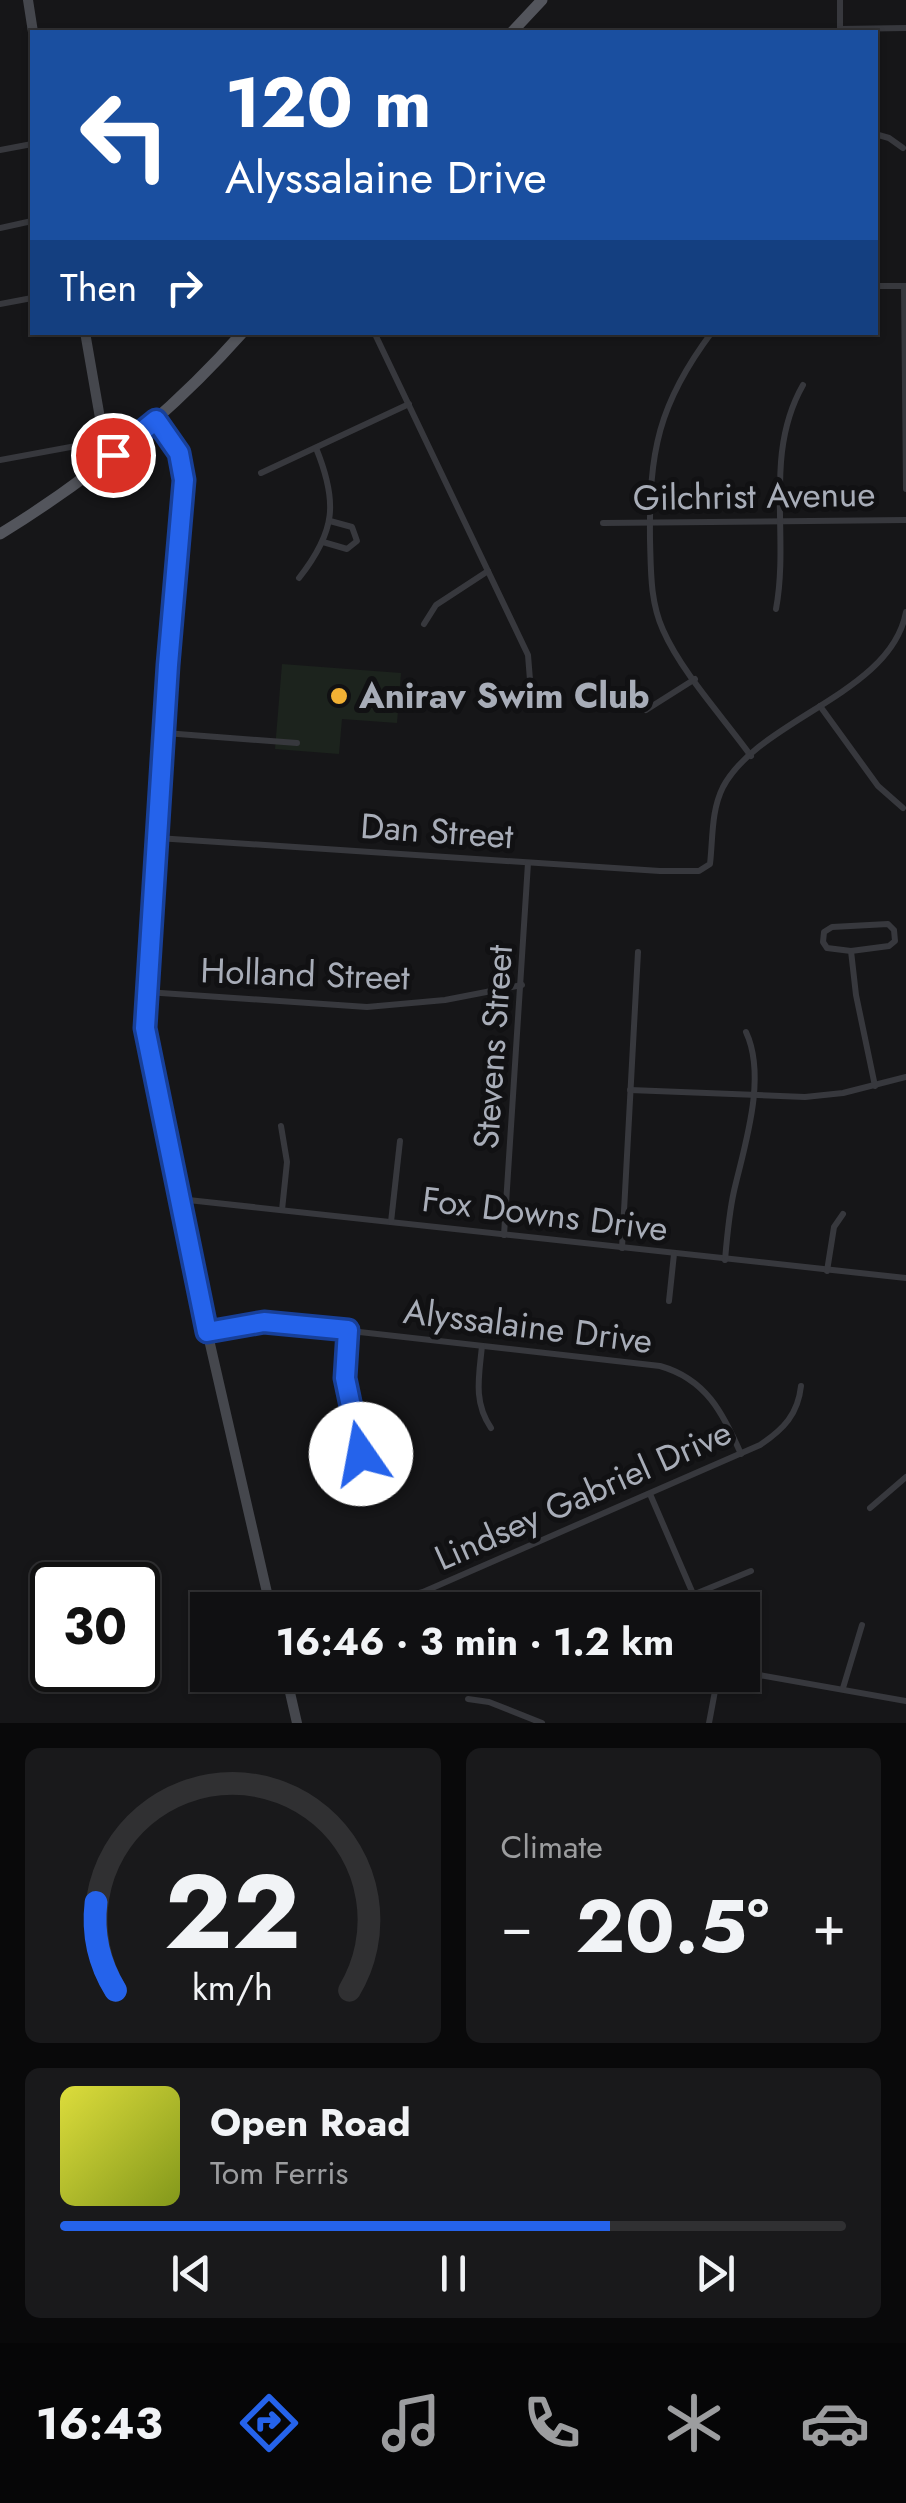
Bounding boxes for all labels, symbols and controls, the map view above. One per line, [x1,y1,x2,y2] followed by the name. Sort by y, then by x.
[225,52,431,153] text: 120 m
[60,70,190,200] icon: left
[225,145,547,210] text: Alyssalaine Drive
[60,260,137,315] text: Then
[157,260,212,315] icon: right
[71,413,156,498] pin
[86,428,141,483] icon: arrive
[632,469,876,523] street label: Gilchrist Avenue
[358,671,650,721] place label: Anirav Swim Club
[328,685,350,707] marker: Anirav Swim Club
[359,801,516,861] street label: Dan Street
[461,943,525,1151] street label: Stevens Street
[199,945,411,1003] street label: Holland Street
[419,1174,671,1254] street label: Fox Downs Drive
[401,1286,655,1366] street label: Alyssalaine Drive
[309,1402,413,1506] position arrow
[427,1407,739,1583] street label: Lindsey Gabriel Drive
[30,1562,160,1692] speed limit sign: 30
[276,1614,674,1669] text: 16:46 · 3 min · 1.2 km
[501,1824,603,1870] text: Climate
[165,1837,301,1987] text: 22
[576,1872,769,1980] text: 20.5°
[501,1886,533,1966] text: −
[812,1886,846,1966] text: +
[192,1962,273,2013] text: km/h
[210,2095,411,2150] text: Open Road
[210,2150,348,2196] text: Tom Ferris
[164,2246,219,2301] icon: previous
[426,2246,481,2301] icon: pause
[688,2246,743,2301] icon: next
[234,2388,304,2458] icon: directions
[376,2388,446,2458] icon: music
[517,2388,587,2458] icon: phone
[659,2388,729,2458] icon: climate
[800,2388,870,2458] icon: car
[36,2391,163,2456] text: 16:43

